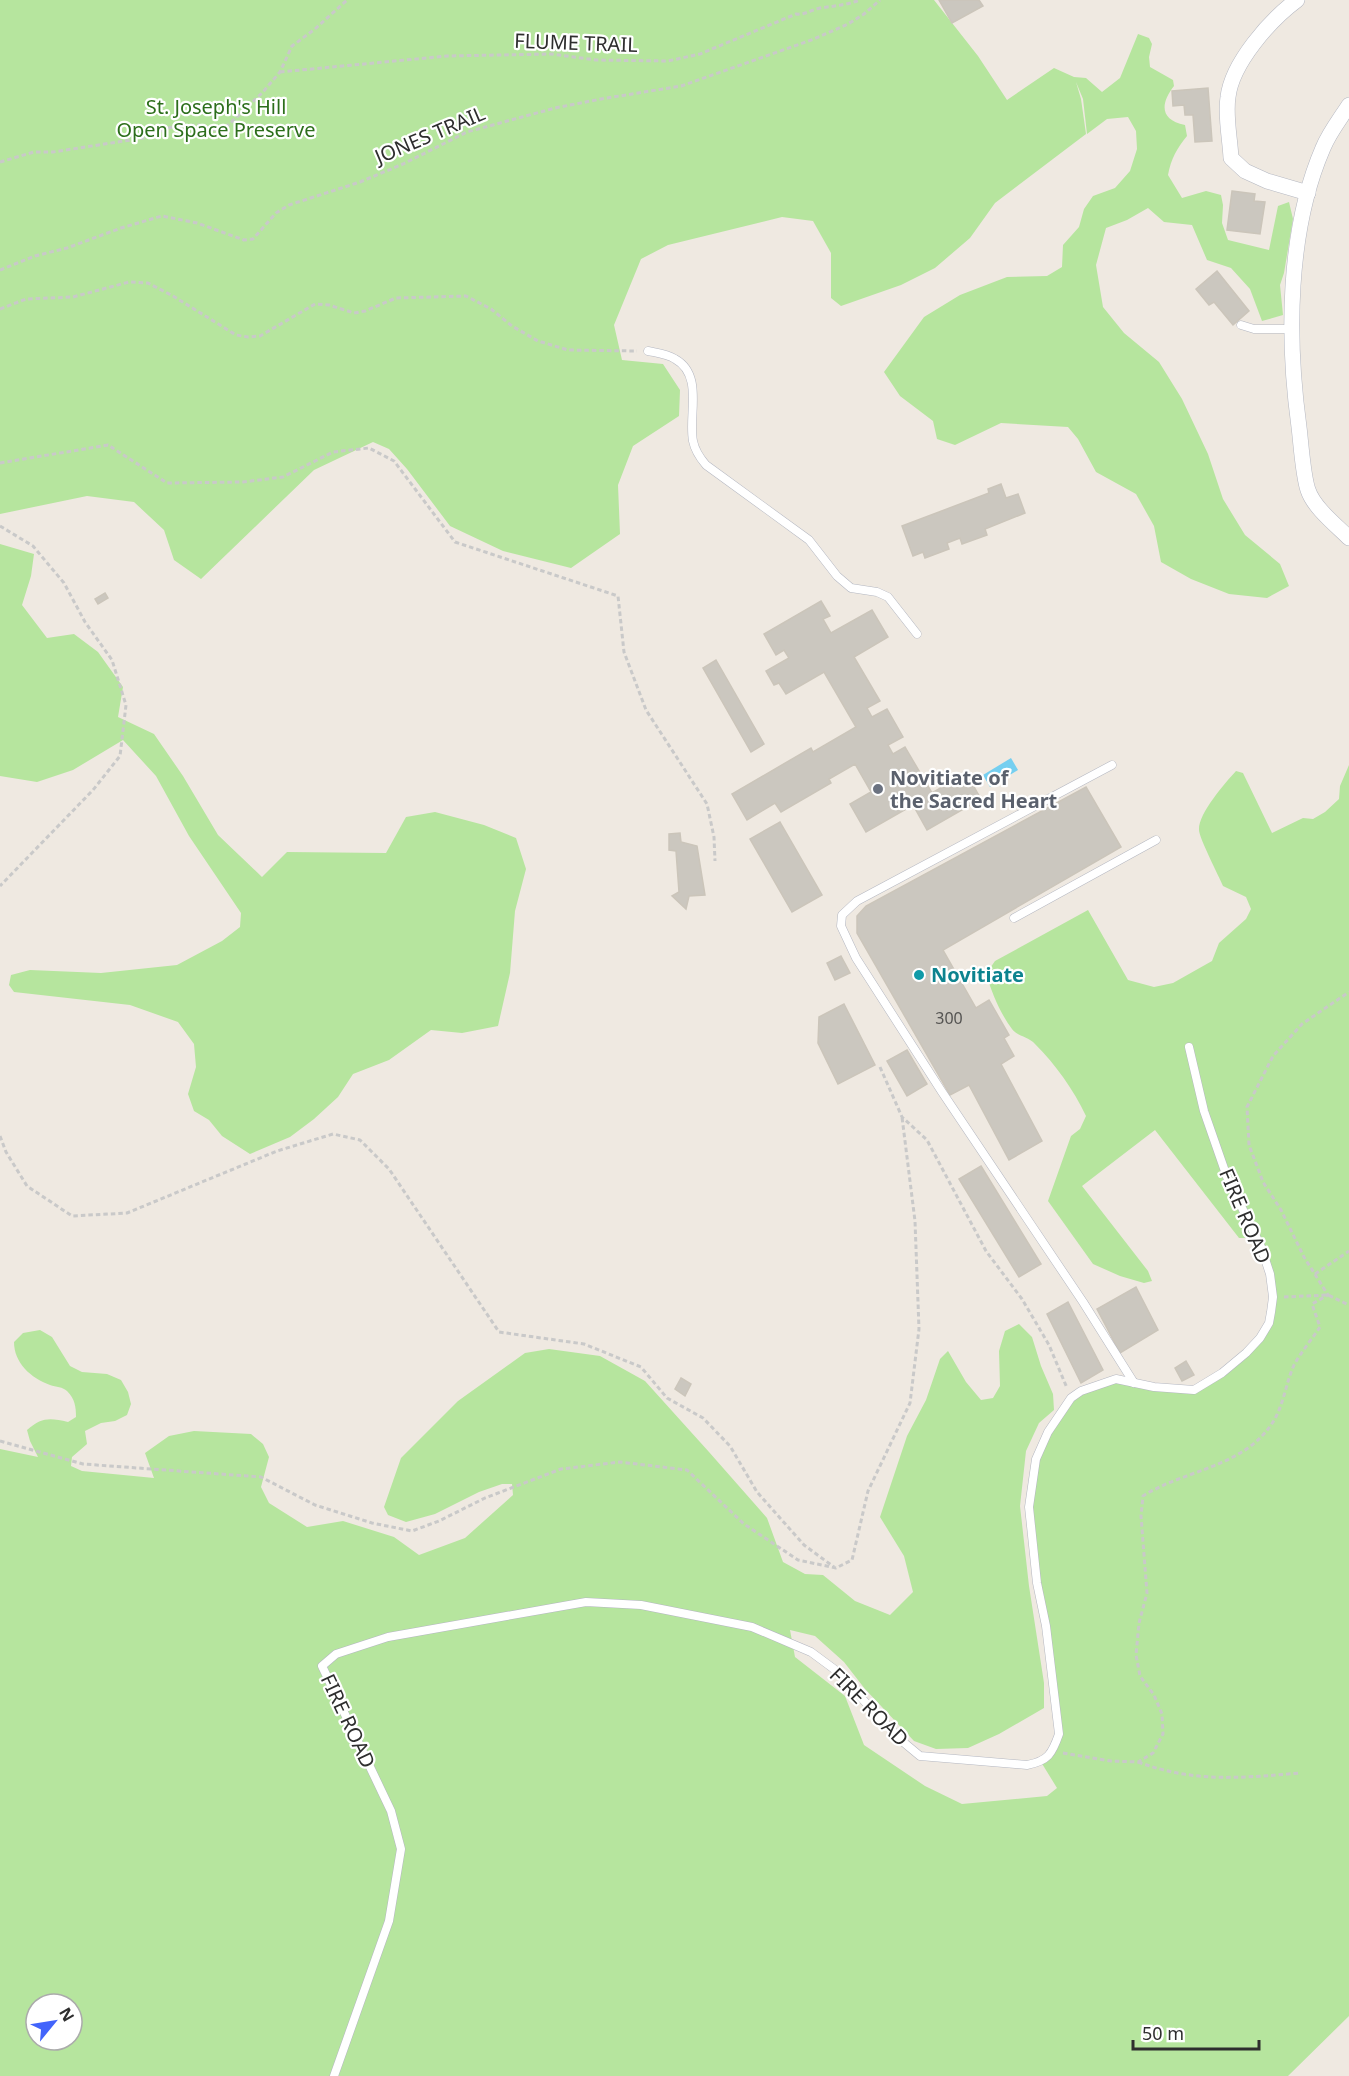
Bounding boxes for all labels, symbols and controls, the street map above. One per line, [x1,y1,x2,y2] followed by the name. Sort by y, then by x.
[514,27,638,58] street label: FLUME TRAIL
[116,93,316,143] park label: St. Joseph's Hill Open Space Preserve
[369,99,489,171] street label: JONES TRAIL
[890,764,1058,814] place label: Novitiate of the Sacred Heart
[871,782,885,796] marker: Novitiate of the Sacred Heart
[931,961,1024,988] place label: Novitiate
[912,968,926,982] marker: Novitiate
[935,1007,963,1029] house number: 300
[1213,1164,1278,1268] street label: FIRE ROAD
[824,1661,915,1752] street label: FIRE ROAD
[315,1669,382,1772] street label: FIRE ROAD
[24,1992,84,2052] north arrow
[54,2003,80,2026] text: N
[1133,2013,1259,2051] scale bar
[1142,2021,1184,2045] text: 50 m

